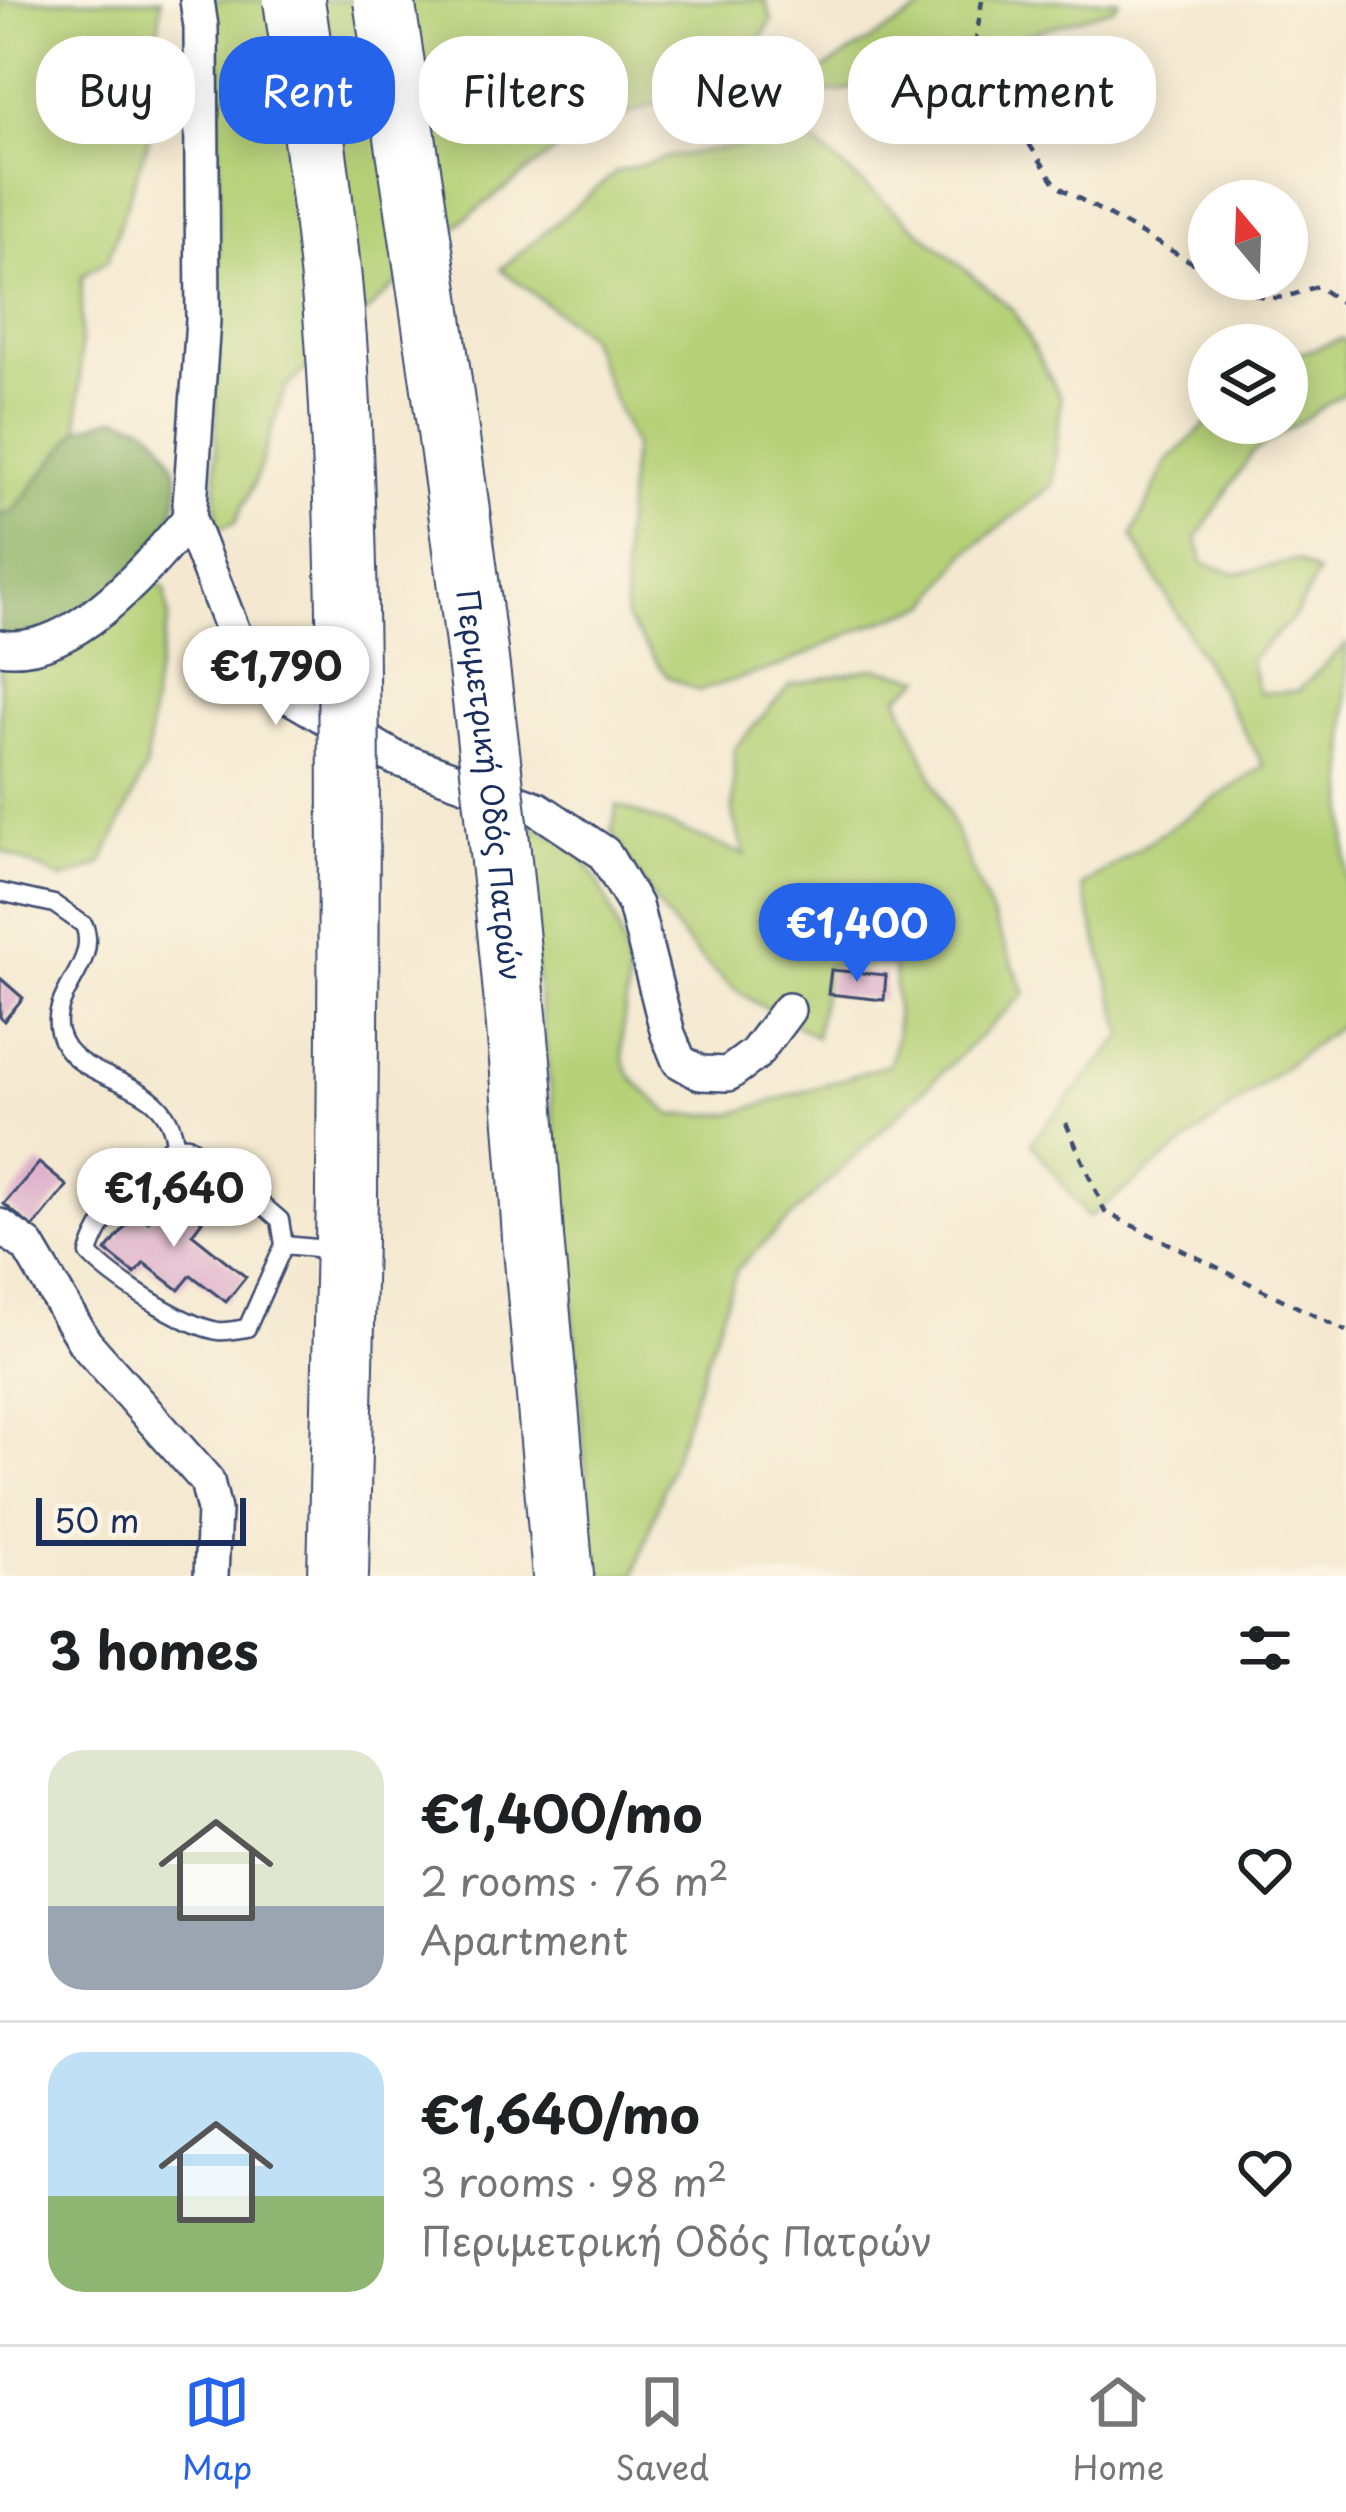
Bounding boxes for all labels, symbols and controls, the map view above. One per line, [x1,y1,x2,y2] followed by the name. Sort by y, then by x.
[36,36,195,144] chip: Buy
[219,36,395,144] chip: Rent
[419,36,628,144] chip: Filters
[652,36,824,144] chip: New
[848,36,1156,144] chip: Apartment
[1188,180,1308,300] north arrow
[1188,180,1308,444] map controls
[1188,324,1308,444] button: layers
[447,586,535,983] street label: Περιμετρική Οδός Πατρών
[178,626,374,728] pin: €1,790
[210,635,342,694] text: €1,790
[759,883,955,985] pin: €1,400
[786,892,928,951] text: €1,400
[76,1148,272,1250] pin: €1,640
[104,1157,244,1216] text: €1,640
[36,1492,246,1545] scale bar
[54,1494,140,1544] text: 50 m
[48,1610,259,1687] text: 3 homes
[1232,1615,1298,1681] icon: filters
[420,1773,702,1850] text: €1,400/mo
[144,1798,288,1942] icon: home
[1232,1837,1298,1903] icon: heart
[420,1850,729,1909] text: 2 rooms · 76 m²
[420,1909,628,1968] text: Apartment
[420,2074,700,2151] text: €1,640/mo
[144,2100,288,2244] icon: home
[1232,2139,1298,2205] icon: heart
[420,2151,727,2210] text: 3 rooms · 98 m²
[420,2210,933,2269] text: Περιμετρική Οδός Πατρών
[182,2369,252,2491] tab: Map
[616,2369,709,2491] tab: Saved
[1073,2369,1164,2491] tab: Home

